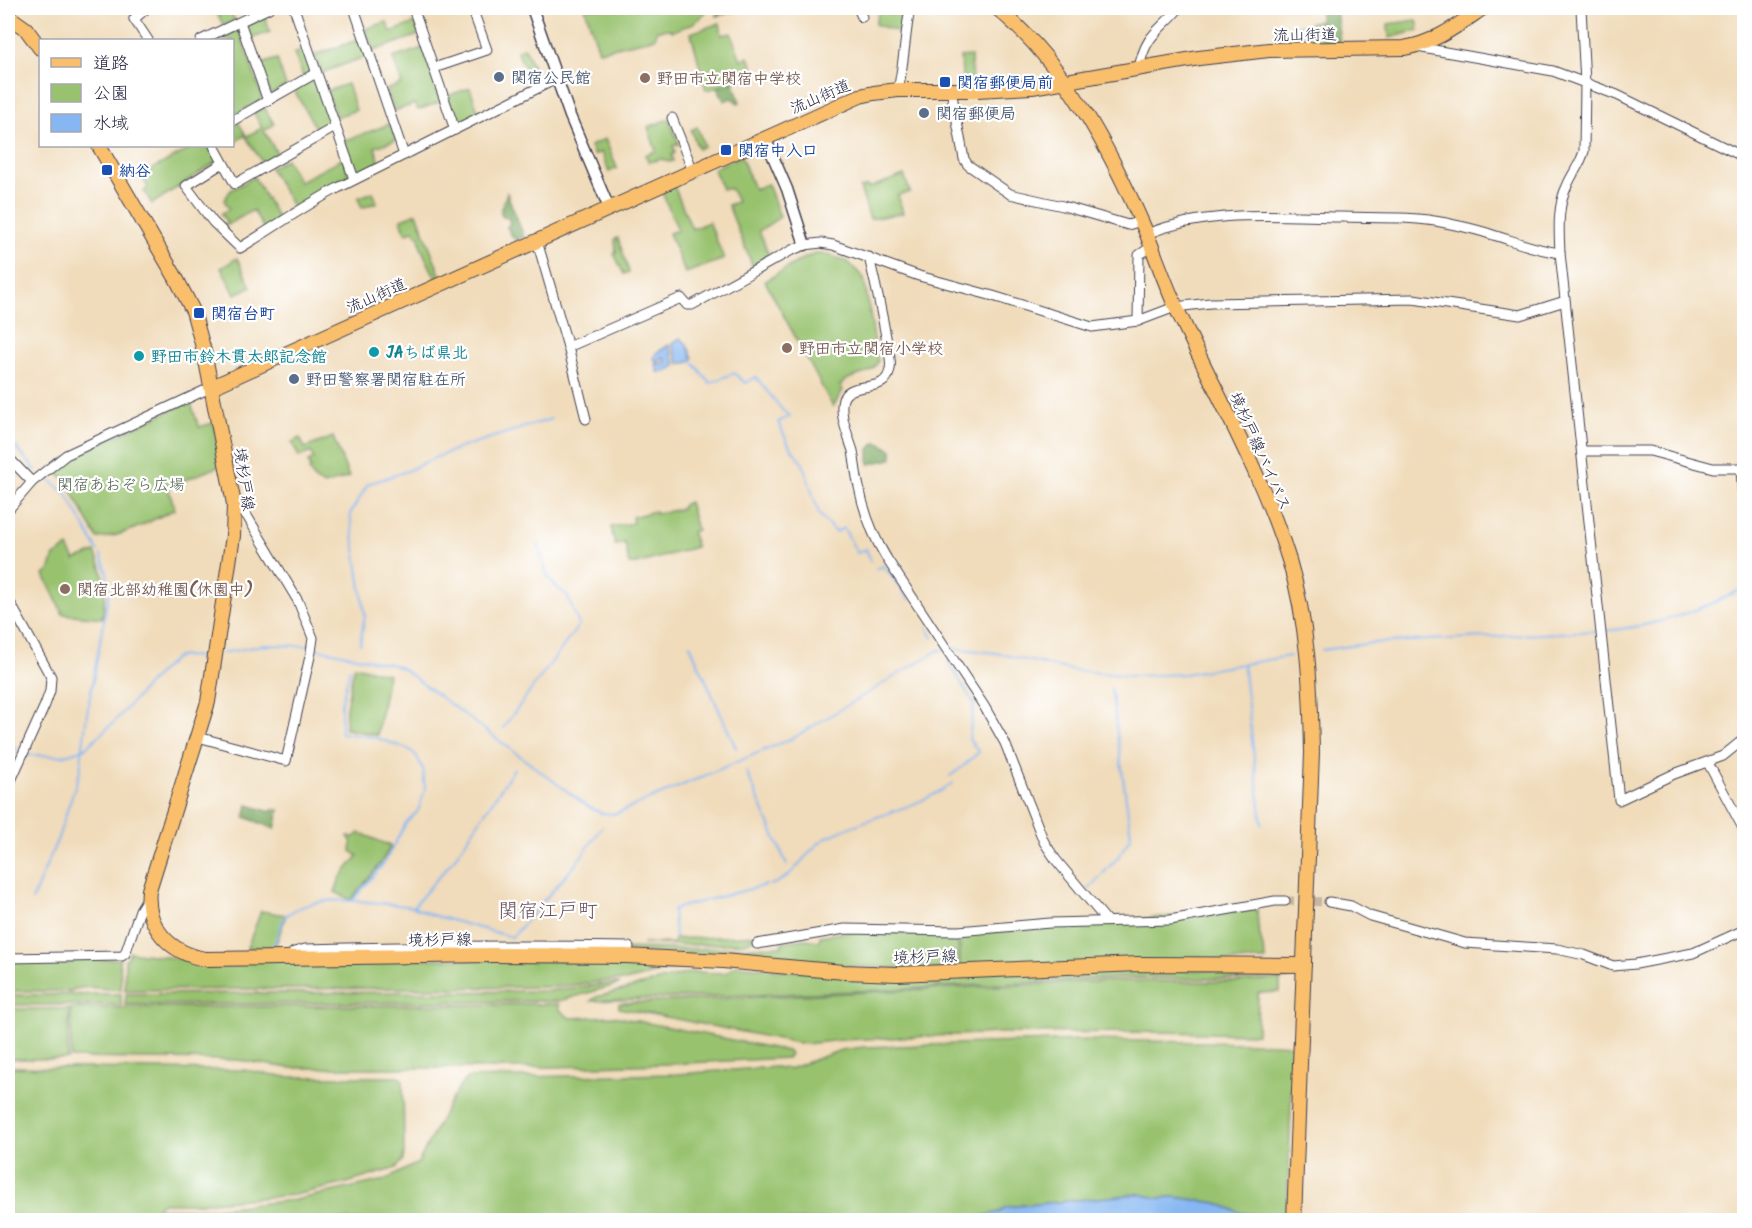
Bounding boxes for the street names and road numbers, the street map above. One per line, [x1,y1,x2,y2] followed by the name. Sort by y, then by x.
[1273,22,1337,49] street label: 流山街道
[786,73,855,121] street label: 流山街道
[342,272,411,321] street label: 流山街道
[1222,388,1297,515] street label: 境杉戸線バイパス
[227,446,260,513] street label: 境杉戸線
[408,927,472,954] street label: 境杉戸線
[893,944,957,971] street label: 境杉戸線

